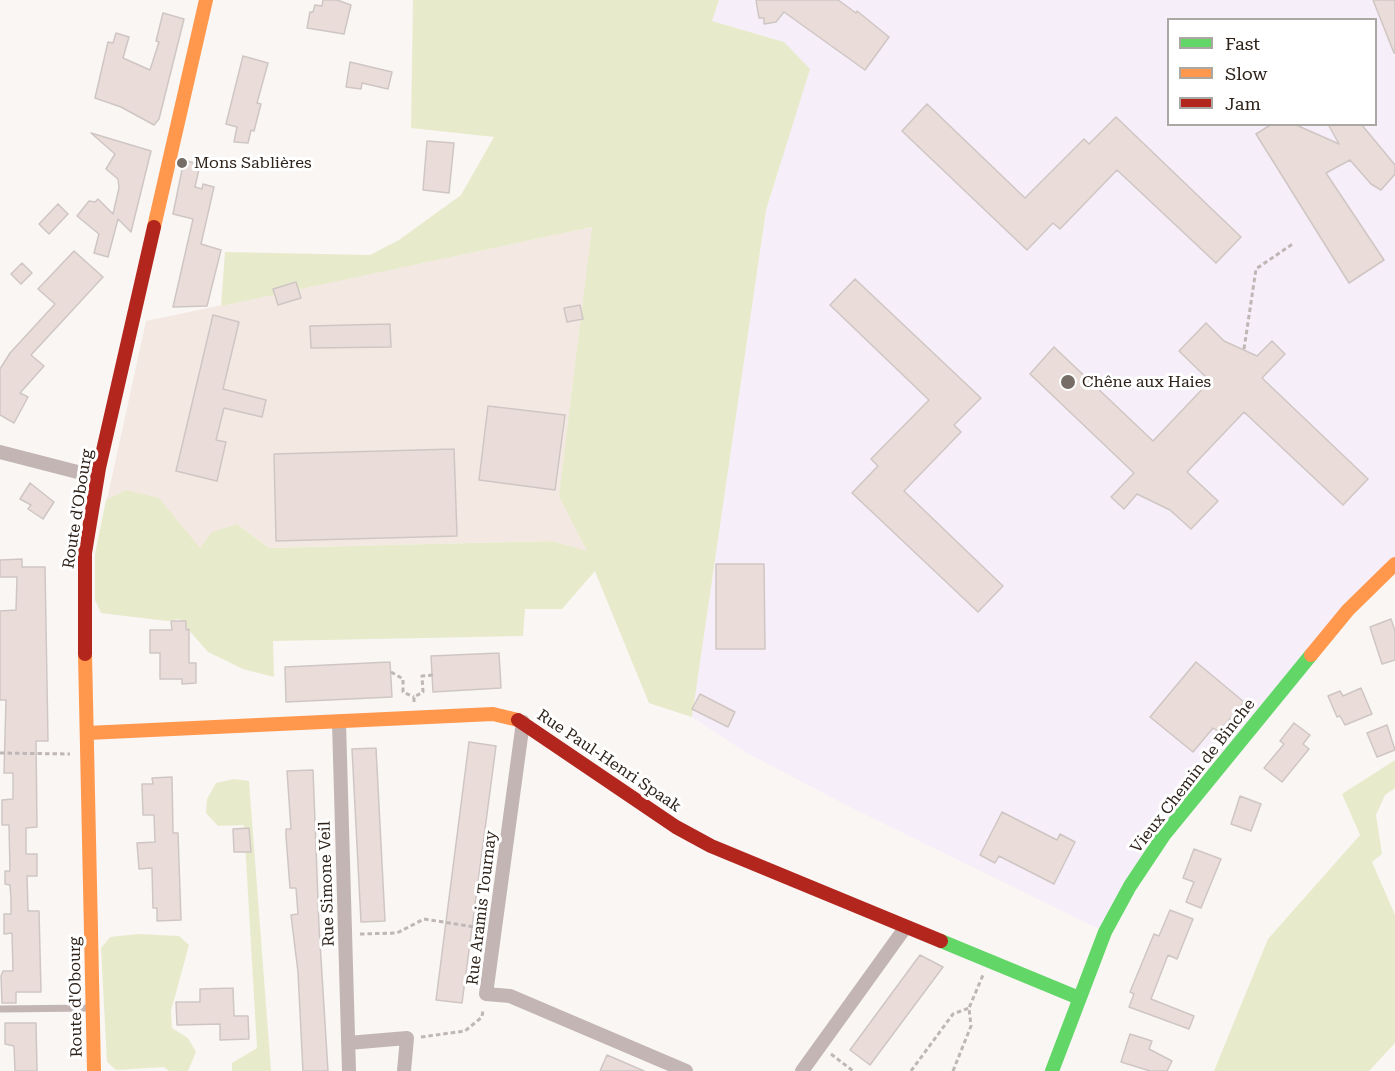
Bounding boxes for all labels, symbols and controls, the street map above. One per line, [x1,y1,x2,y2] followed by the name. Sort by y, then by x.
[1167,18,1377,126] legend
[1225,33,1260,54] text: Fast
[1225,63,1267,84] text: Slow
[1225,93,1261,114] text: Jam
[194,153,312,173] place label: Mons Sablières
[175,156,189,170] marker: Mons Sablières
[1082,372,1211,392] place label: Chêne aux Haies
[1059,373,1077,391] marker: Chêne aux Haies
[59,448,97,570] street label: Route d'Obourg
[1127,695,1259,857] street label: Vieux Chemin de Binche
[533,706,685,816] street label: Rue Paul-Henri Spaak
[315,821,339,947] street label: Rue Simone Veil
[463,830,501,986] street label: Rue Aramis Tournay
[65,936,87,1058] street label: Route d'Obourg

